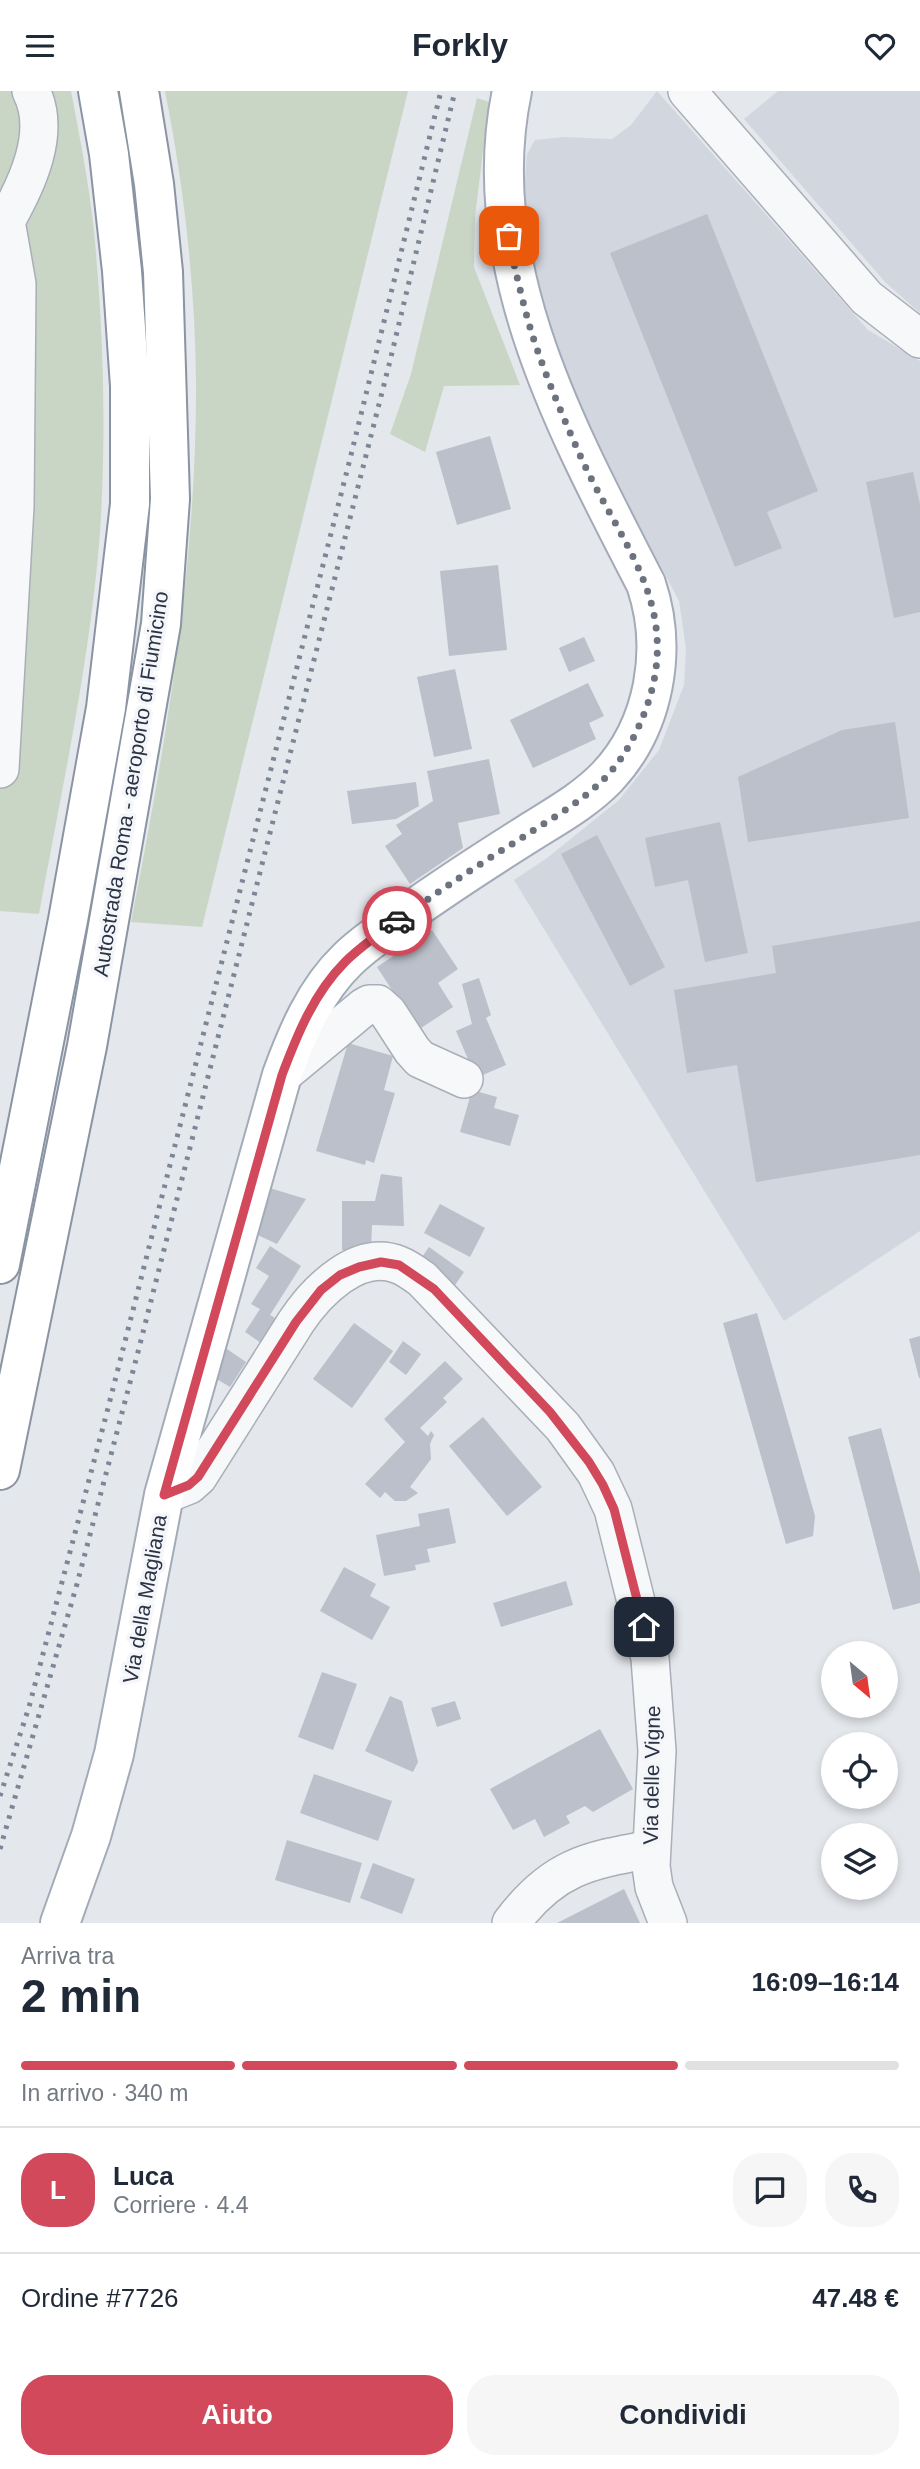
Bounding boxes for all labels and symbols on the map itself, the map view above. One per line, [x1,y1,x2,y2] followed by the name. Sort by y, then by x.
[479,206,539,266] pin
[89,590,172,978] street label: Autostrada Roma - aeroporto di Fiumicino
[362,886,432,956] courier
[118,1512,171,1685] street label: Via della Magliana
[614,1597,674,1657] pin
[821,1641,898,1719] north arrow
[639,1705,664,1845] street label: Via delle Vigne

